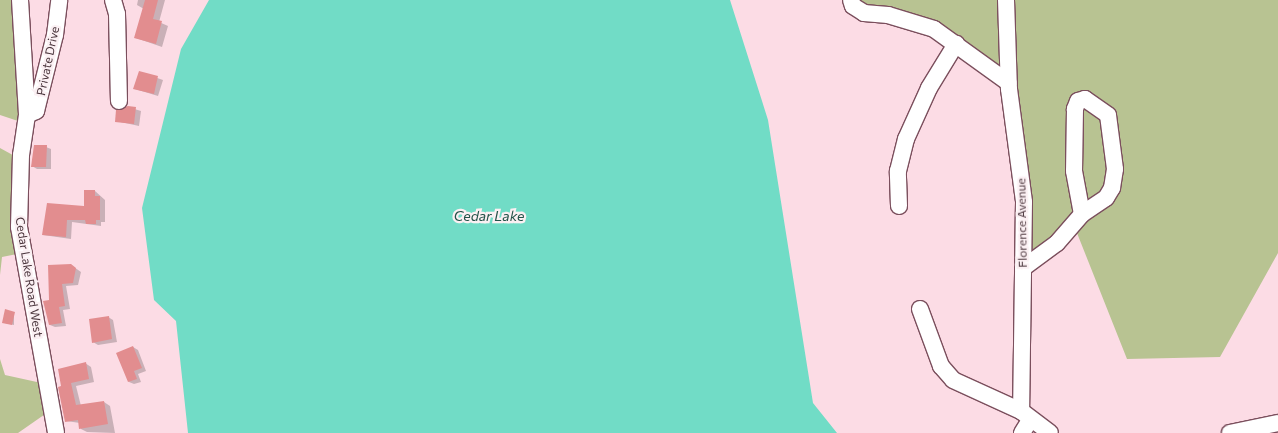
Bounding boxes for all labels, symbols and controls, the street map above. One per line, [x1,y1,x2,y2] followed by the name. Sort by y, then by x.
[34,25,62,97] street label: Private Drive
[1014,178,1030,268] street label: Florence Avenue
[454,208,524,224] water label: Cedar Lake
[12,216,46,338] street label: Cedar Lake Road West

